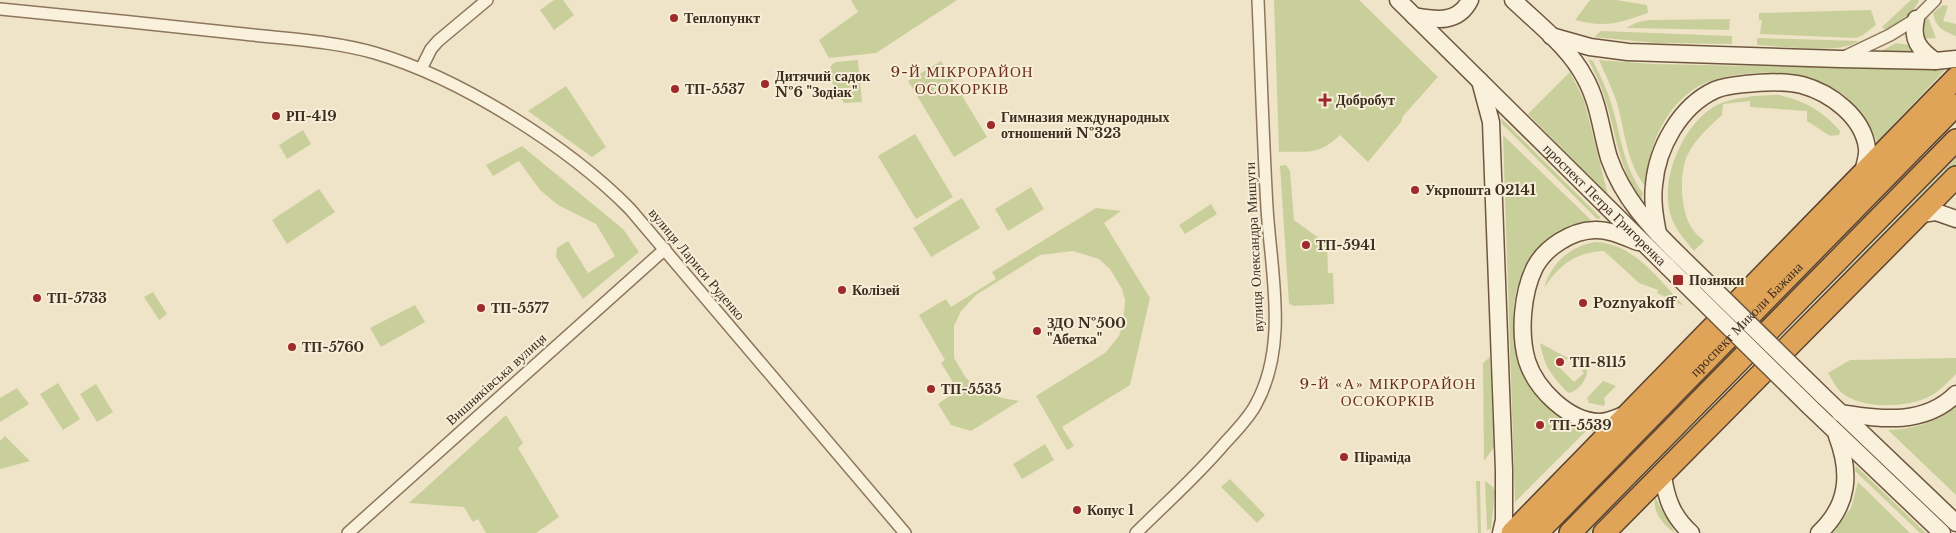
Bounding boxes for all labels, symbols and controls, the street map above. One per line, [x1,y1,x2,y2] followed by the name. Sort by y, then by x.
[684,9,760,27] place label: Теплопункт
[668,12,680,24] marker: Теплопункт
[890,62,1034,98] district label: 9-Й МІКРОРАЙОН ОСОКОРКІВ
[775,67,871,101] place label: Дитячий садок №6 "Зодіак"
[759,78,771,90] marker: Дитячий садок №6 "Зодіак"
[685,80,745,98] place label: ТП-5537
[669,83,681,95] marker: ТП-5537
[1336,91,1395,109] place label: Добробут
[1318,93,1332,107] marker: Добробут
[286,107,337,125] place label: РП-419
[1001,108,1170,142] place label: Гимназия международных отношений №323
[270,110,282,122] marker: РП-419
[985,119,997,131] marker: Гимназия международных отношений №323
[1540,140,1671,270] street label: проспект Петра Григоренка
[1241,161,1267,332] street label: вулиця Олександра Мишуги
[1425,181,1536,199] place label: Укрпошта 02141
[1409,184,1421,196] marker: Укрпошта 02141
[645,204,749,324] street label: вулиця Лариси Руденко
[1316,236,1376,254] place label: ТП-5941
[1300,239,1312,251] marker: ТП-5941
[1686,258,1807,381] street label: проспект Миколи Бажана
[1689,271,1744,289] place label: Позняки
[1671,273,1685,287] marker: Позняки
[852,281,900,299] place label: Колізей
[836,284,848,296] marker: Колізей
[47,289,107,307] place label: ТП-5733
[31,292,43,304] marker: ТП-5733
[1593,294,1678,312] place label: Poznyakoff
[1577,297,1589,309] marker: Poznyakoff
[491,299,550,317] place label: ТП-5577
[475,302,487,314] marker: ТП-5577
[1047,314,1126,348] place label: ЗДО №500 "Абетка"
[1031,325,1043,337] marker: ЗДО №500 "Абетка"
[442,329,550,429] street label: Вишняківська вулиця
[302,338,364,356] place label: ТП-5760
[286,341,298,353] marker: ТП-5760
[1570,353,1626,371] place label: ТП-8115
[1554,356,1566,368] marker: ТП-8115
[1300,374,1476,410] district label: 9-Й «А» МІКРОРАЙОН ОСОКОРКІВ
[941,380,1002,398] place label: ТП-5535
[925,383,937,395] marker: ТП-5535
[1550,416,1612,434] place label: ТП-5539
[1534,419,1546,431] marker: ТП-5539
[1354,448,1411,466] place label: Піраміда
[1338,451,1350,463] marker: Піраміда
[1087,501,1134,519] place label: Копус 1
[1071,504,1083,516] marker: Копус 1

